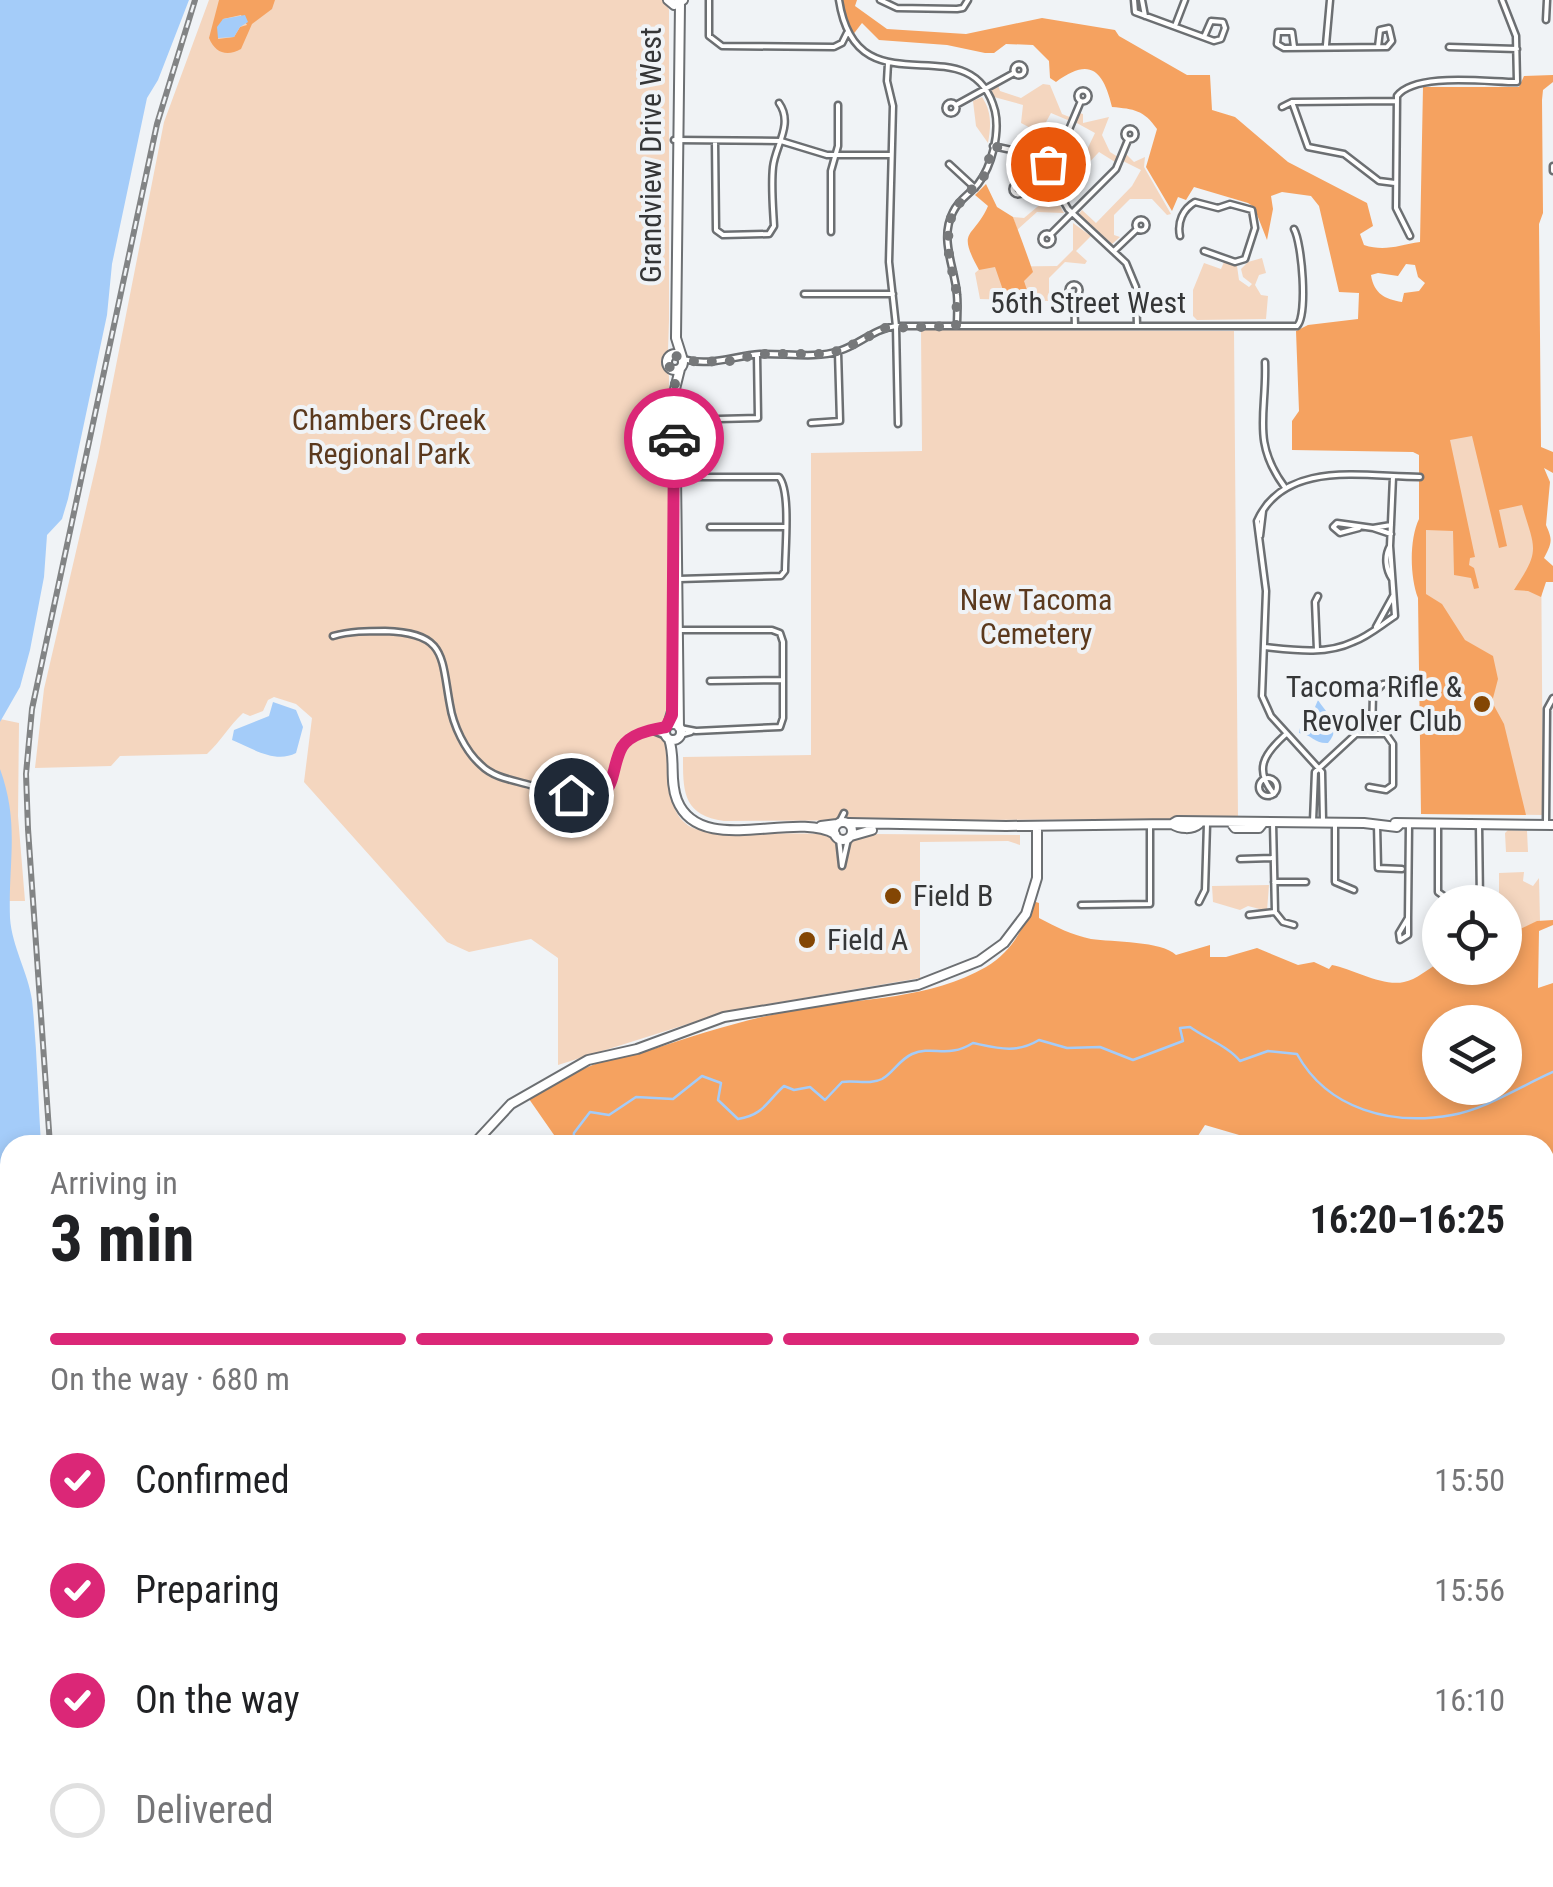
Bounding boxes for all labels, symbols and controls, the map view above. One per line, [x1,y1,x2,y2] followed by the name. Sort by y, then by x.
[633,27,668,283] street label: Grandview Drive West
[1006,122,1091,207] pin
[1021,137,1076,192] icon: bag
[990,285,1186,320] street label: 56th Street West
[624,388,724,488] courier
[292,402,487,471] park label: Chambers Creek Regional Park
[647,411,702,466] icon: car
[960,582,1112,651] park label: New Tacoma Cemetery
[1286,669,1463,738] place label: Tacoma Rifle & Revolver Club
[1471,693,1493,715] marker: Tacoma Rifle & Revolver Club
[529,753,614,838] pin
[544,768,599,823] icon: home
[913,878,993,913] place label: Field B
[882,885,904,907] marker: Field B
[1422,885,1522,1105] map controls
[1422,885,1522,985] button: locate
[827,922,908,957] place label: Field A
[796,929,818,951] marker: Field A
[1422,1005,1522,1105] button: layers
[50,1164,178,1202] text: Arriving in
[1310,1198,1505,1242] text: 16:20–16:25
[50,1201,194,1277] text: 3 min
[50,1360,290,1398] text: On the way · 680 m
[50,1453,105,1508] icon: check
[135,1458,290,1502] text: Confirmed
[1434,1461,1505,1499] text: 15:50
[50,1563,105,1618] icon: check
[135,1568,280,1612] text: Preparing
[1434,1571,1505,1609] text: 15:56
[50,1673,105,1728] icon: check
[135,1678,300,1722] text: On the way
[1434,1681,1505,1719] text: 16:10
[135,1788,274,1832] text: Delivered

